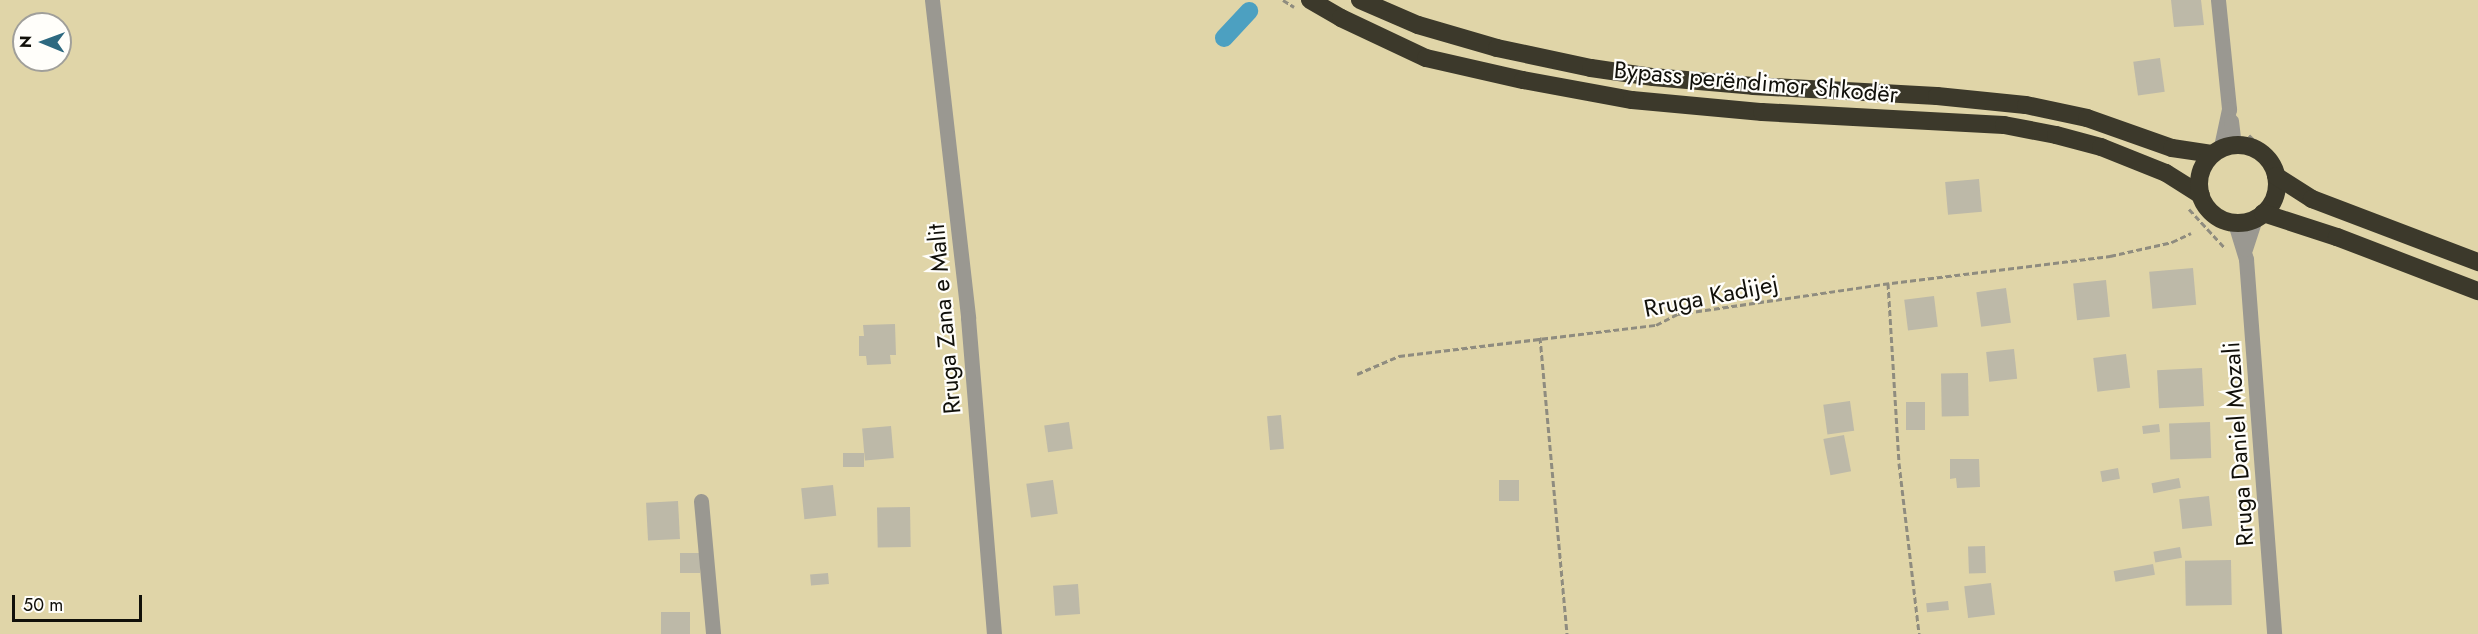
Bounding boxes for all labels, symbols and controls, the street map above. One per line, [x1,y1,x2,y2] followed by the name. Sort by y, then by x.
[12,12,72,72] north arrow
[14,35,37,48] text: N
[1613,55,1899,109] street label: Bypass perëndimor Shkodër
[921,223,967,415] street label: Rruga Zana e Malit
[1641,269,1781,323] street label: Rruga Kadijej
[2216,341,2260,547] street label: Rruga Daniel Mozali
[15,583,146,621] scale bar
[23,592,63,618] text: 50 m

